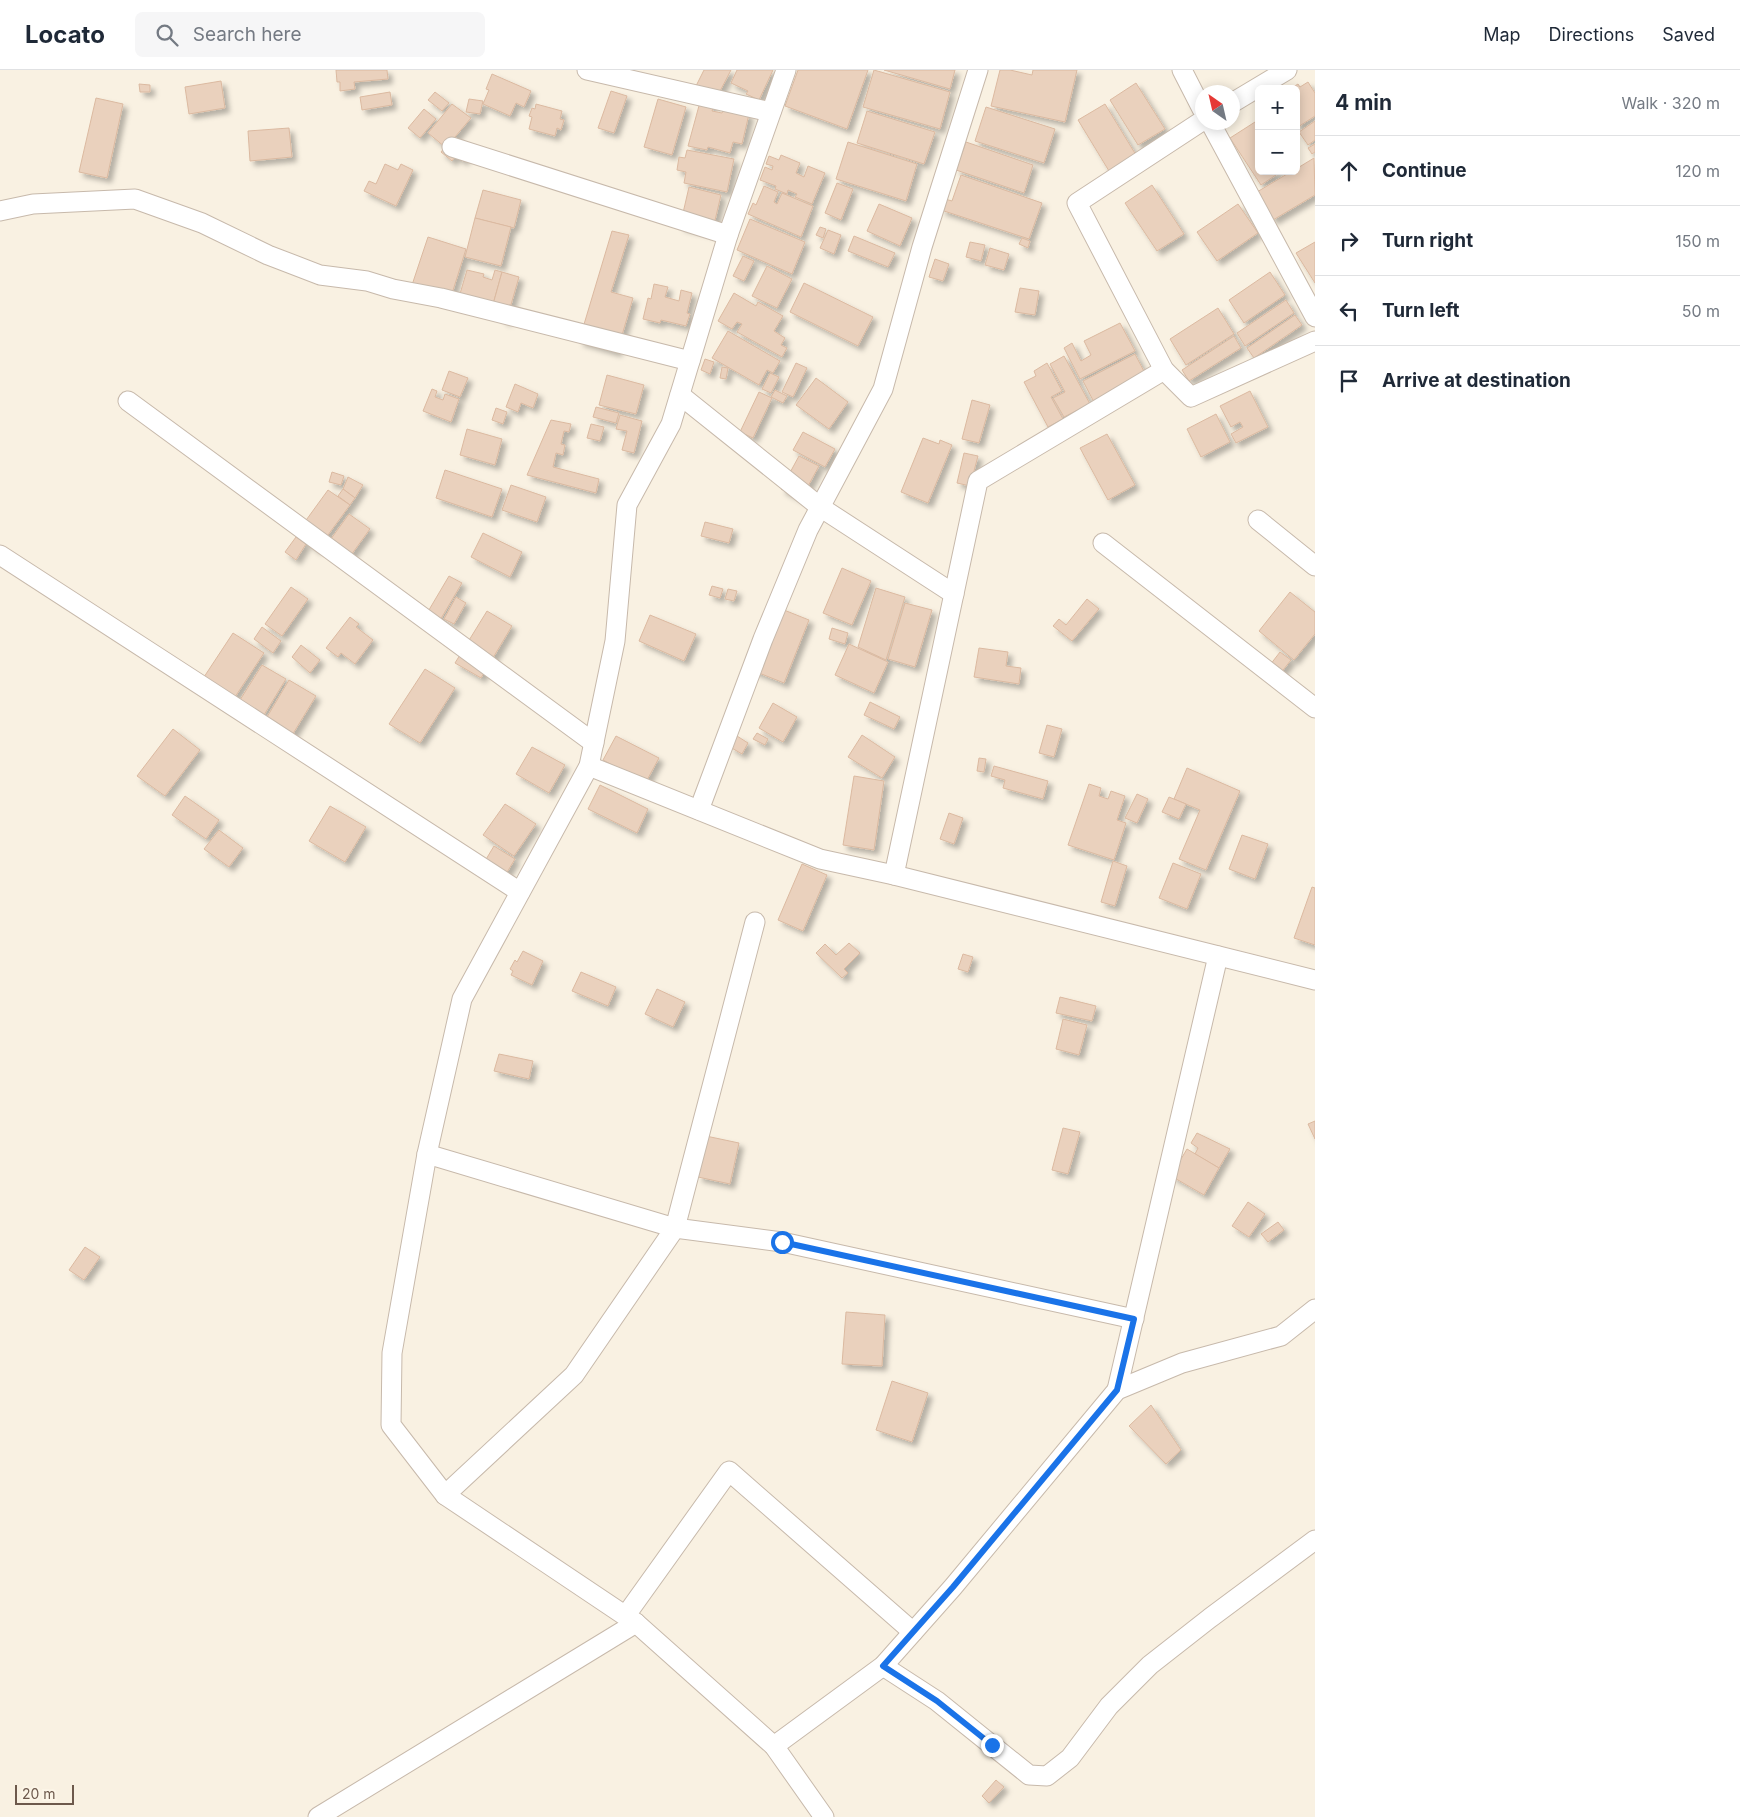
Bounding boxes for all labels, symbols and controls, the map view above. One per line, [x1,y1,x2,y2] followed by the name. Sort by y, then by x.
[135,12,485,57] search box
[25,20,105,49] text: Locato
[153,21,181,49] icon: search
[193,23,301,46] text: Search here
[1483,24,1521,45] text: Map
[1549,24,1634,45] text: Directions
[1662,24,1715,45] text: Saved
[1195,85,1240,130] north arrow
[1255,85,1300,175] map controls
[1255,85,1300,130] button: +
[1335,90,1392,115] text: 4 min
[1622,93,1720,113] text: Walk · 320 m
[1255,130,1300,175] button: −
[1335,157,1363,185] icon: ahead
[1382,159,1467,182] text: Continue
[1675,161,1720,181] text: 120 m
[1335,227,1363,255] icon: right
[1382,229,1473,252] text: Turn right
[1675,231,1720,251] text: 150 m
[1335,297,1363,325] icon: left
[1382,299,1460,322] text: Turn left
[1682,301,1720,321] text: 50 m
[1335,367,1363,395] icon: arrive
[1382,369,1571,392] text: Arrive at destination
[771,1231,794,1254] route start
[981,1734,1004,1757] route end
[15,1782,74,1805] scale bar
[22,1785,56,1802] text: 20 m

